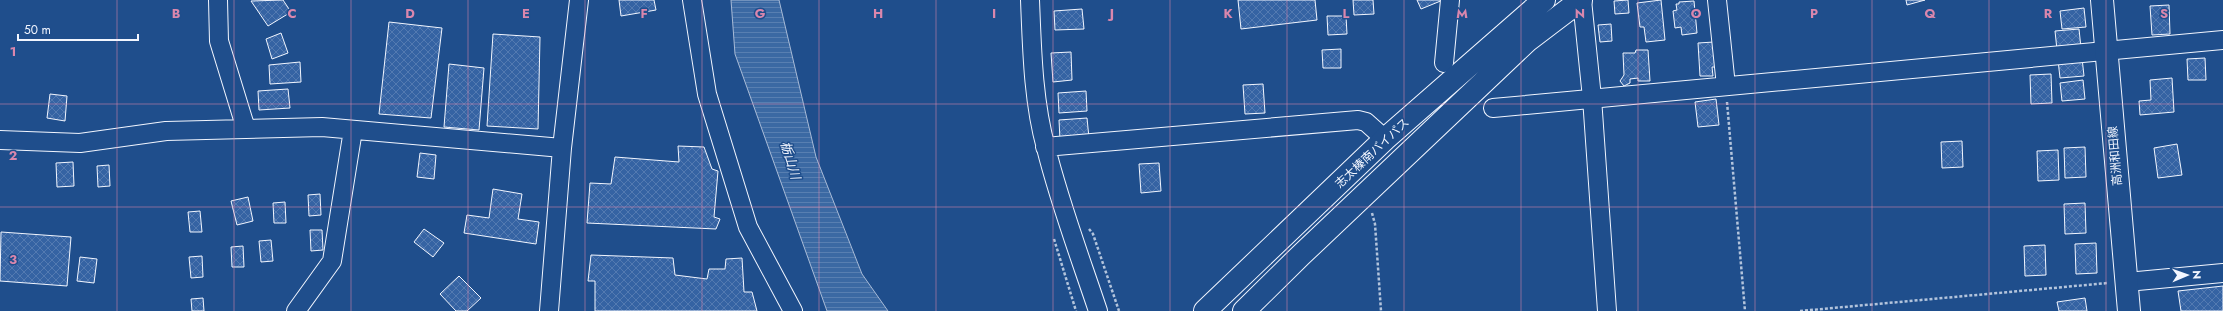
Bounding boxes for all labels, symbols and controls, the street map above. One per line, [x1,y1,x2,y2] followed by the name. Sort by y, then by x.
[172,4,181,23] text: B
[287,4,297,23] text: C
[405,4,415,23] text: D
[522,4,530,23] text: E
[640,4,648,23] text: F
[755,4,766,23] text: G
[873,4,883,23] text: H
[992,4,996,23] text: I
[1107,4,1114,23] text: J
[1223,4,1233,23] text: K
[1343,4,1350,23] text: L
[1456,4,1468,23] text: M
[1575,4,1585,23] text: N
[1691,4,1702,23] text: O
[1810,4,1818,23] text: P
[1924,4,1936,23] text: Q
[2044,4,2053,23] text: R
[2160,4,2168,23] text: S
[18,16,138,42] scale bar
[24,21,51,39] text: 50 m
[10,42,16,61] text: 1
[1331,114,1413,192] street label: 志太榛南バイパス
[2103,125,2127,187] street label: 高洲和田線
[776,139,806,183] water label: 栃山川
[9,146,17,165] text: 2
[9,250,17,269] text: 3
[2167,255,2207,295] north arrow
[2189,270,2205,279] text: N

